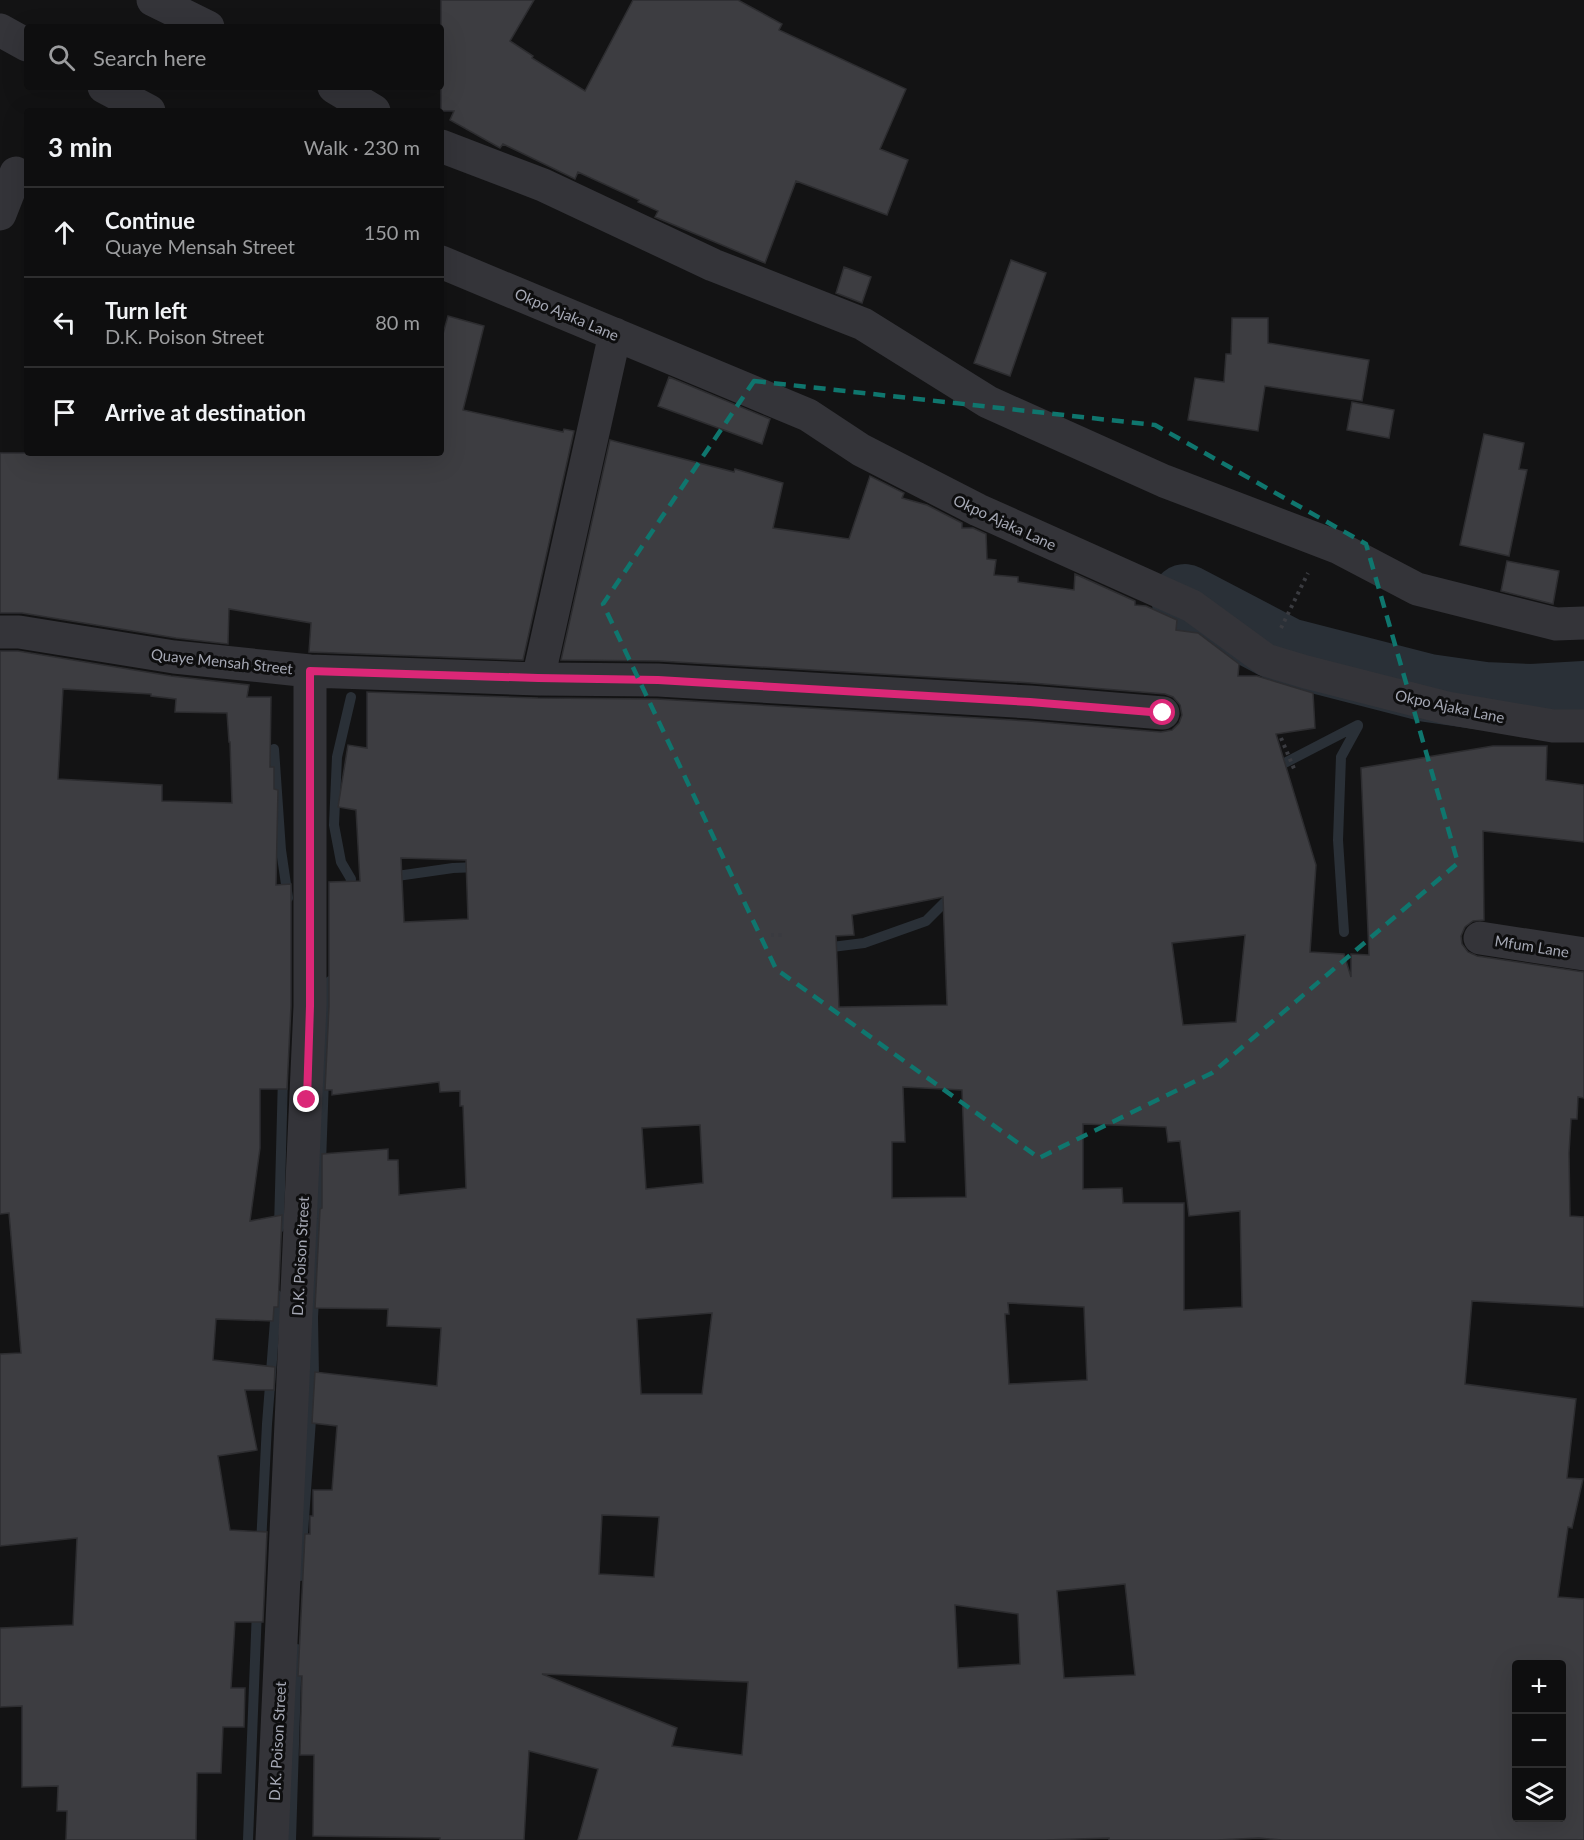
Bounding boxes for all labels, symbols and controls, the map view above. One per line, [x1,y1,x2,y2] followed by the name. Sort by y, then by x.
[24,24,444,90] search box
[45,41,78,74] icon: search
[93,44,206,71] text: Search here
[48,131,112,163] text: 3 min
[304,135,420,159] text: Walk · 230 m
[105,207,195,234] text: Continue
[48,216,81,249] icon: ahead
[364,220,420,244] text: 150 m
[105,234,295,258] text: Quaye Mensah Street
[512,284,622,344] street label: Okpo Ajaka Lane
[105,297,187,324] text: Turn left
[48,306,81,339] icon: left
[375,310,420,334] text: 80 m
[105,324,264,348] text: D.K. Poison Street
[48,396,81,429] icon: arrive
[105,399,306,426] text: Arrive at destination
[951,490,1059,554] street label: Okpo Ajaka Lane
[150,645,294,677] street label: Quaye Mensah Street
[1394,686,1506,726] street label: Okpo Ajaka Lane
[1149,699,1175,725] route start
[1494,931,1570,961] street label: Mfum Lane
[293,1086,319,1112] route end
[288,1195,312,1316] street label: D.K. Poison Street
[1512,1660,1566,1822] map controls
[1512,1660,1566,1714] button: +
[265,1680,289,1801] street label: D.K. Poison Street
[1512,1714,1566,1768] button: −
[1512,1768,1566,1822] button: layers

